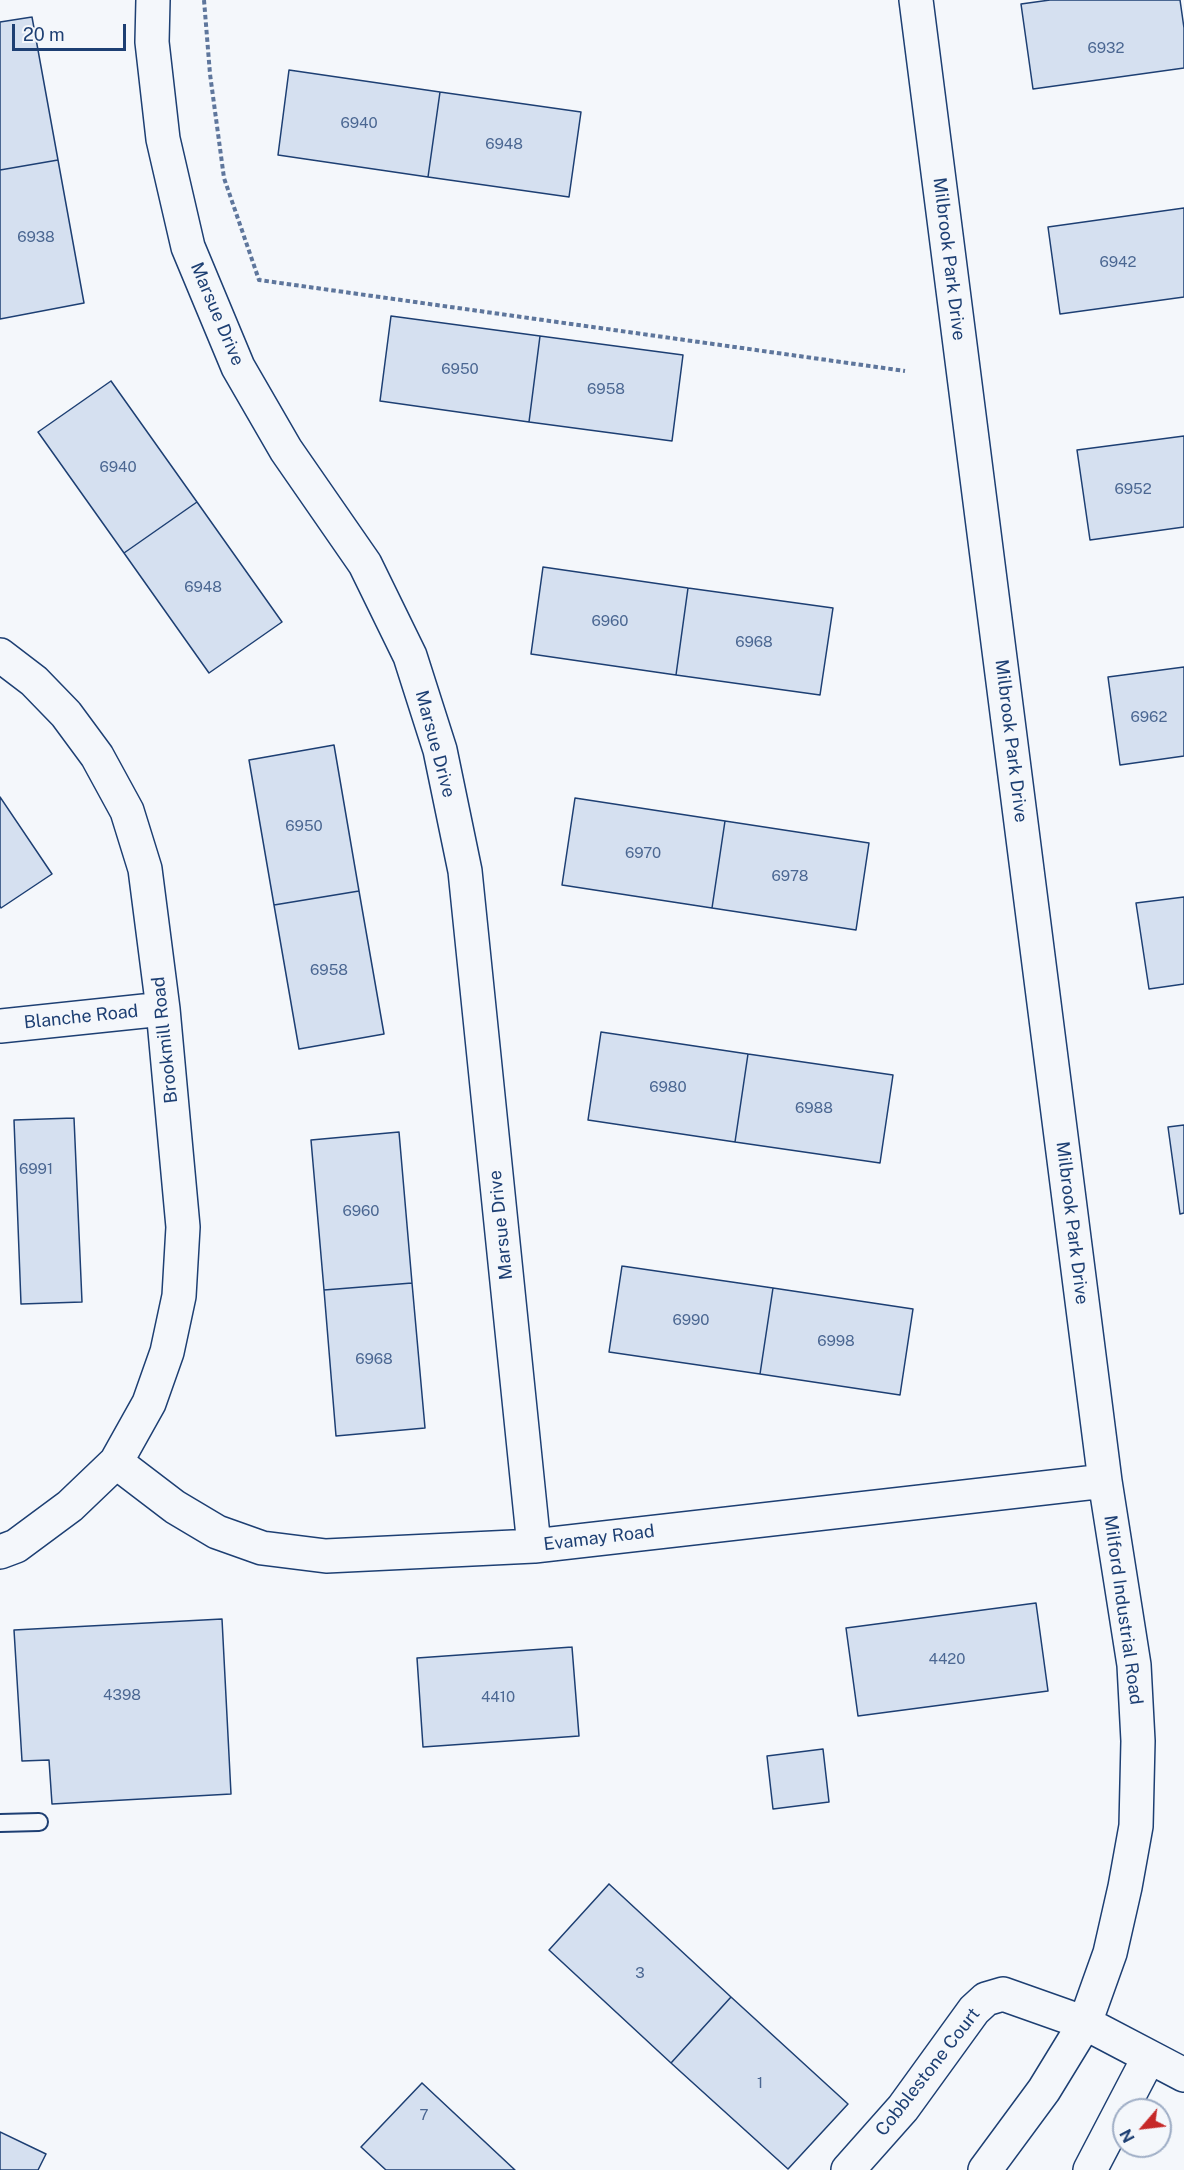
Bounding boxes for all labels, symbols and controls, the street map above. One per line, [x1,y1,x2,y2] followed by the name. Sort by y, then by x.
[15,12,129,50] scale bar
[23,24,65,45] text: 20 m
[1088,39,1124,57] house number: 6932
[340,114,378,132] house number: 6940
[485,135,523,153] house number: 6948
[928,176,970,342] street label: Milbrook Park Drive
[17,228,55,246] house number: 6938
[1100,253,1136,271] house number: 6942
[186,259,248,369] street label: Marsue Drive
[441,360,479,378] house number: 6950
[587,380,625,398] house number: 6958
[99,458,137,476] house number: 6940
[1114,480,1152,498] house number: 6952
[184,578,222,596] house number: 6948
[592,612,628,630] house number: 6960
[735,633,773,651] house number: 6968
[990,658,1032,824] street label: Milbrook Park Drive
[410,688,460,800] street label: Marsue Drive
[1131,708,1167,726] house number: 6962
[285,817,323,835] house number: 6950
[625,844,661,862] house number: 6970
[772,867,808,885] house number: 6978
[310,961,348,979] house number: 6958
[148,976,182,1104] street label: Brookmill Road
[23,1000,139,1034] street label: Blanche Road
[649,1078,687,1096] house number: 6980
[795,1099,833,1117] house number: 6988
[1051,1140,1093,1306] street label: Milbrook Park Drive
[19,1160,53,1178] house number: 6991
[485,1169,517,1281] street label: Marsue Drive
[343,1202,379,1220] house number: 6960
[673,1311,709,1329] house number: 6990
[817,1332,855,1350] house number: 6998
[355,1350,393,1368] house number: 6968
[1099,1514,1147,1706] street label: Milford Industrial Road
[542,1520,656,1556] street label: Evamay Road
[929,1650,965,1668] house number: 4420
[103,1686,141,1704] house number: 4398
[481,1688,515,1706] house number: 4410
[635,1964,645,1982] house number: 3
[871,2004,985,2140] street label: Cobblestone Court
[757,2074,763,2092] house number: 1
[1112,2098,1172,2158] north arrow
[419,2106,429,2124] house number: 7
[1116,2126,1139,2146] text: N

